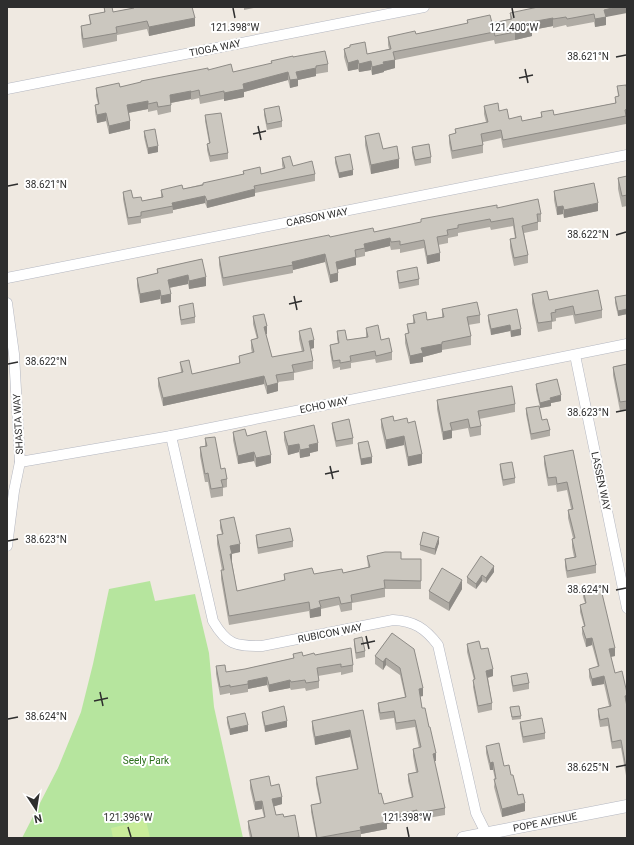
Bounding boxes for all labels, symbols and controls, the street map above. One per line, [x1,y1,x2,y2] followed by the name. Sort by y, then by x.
[211,22,260,33] text: 121.398°W
[490,22,539,33] text: 121.400°W
[188,38,242,58] street label: TIOGA WAY
[567,51,609,62] text: 38.621°N
[25,179,67,190] text: 38.621°N
[285,206,349,228] street label: CARSON WAY
[567,229,609,240] text: 38.622°N
[25,356,67,367] text: 38.622°N
[11,393,25,455] street label: SHASTA WAY
[299,395,349,415] street label: ECHO WAY
[567,407,609,418] text: 38.623°N
[589,451,613,511] street label: LASSEN WAY
[25,534,67,545] text: 38.623°N
[567,584,609,595] text: 38.624°N
[297,621,363,645] street label: RUBICON WAY
[25,711,67,722] text: 38.624°N
[123,755,170,766] park label: Seely Park
[567,762,609,773] text: 38.625°N
[16,789,56,829] north arrow
[512,810,578,834] street label: POPE AVENUE
[33,811,43,826] text: N
[104,812,153,823] text: 121.396°W
[383,812,432,823] text: 121.398°W

